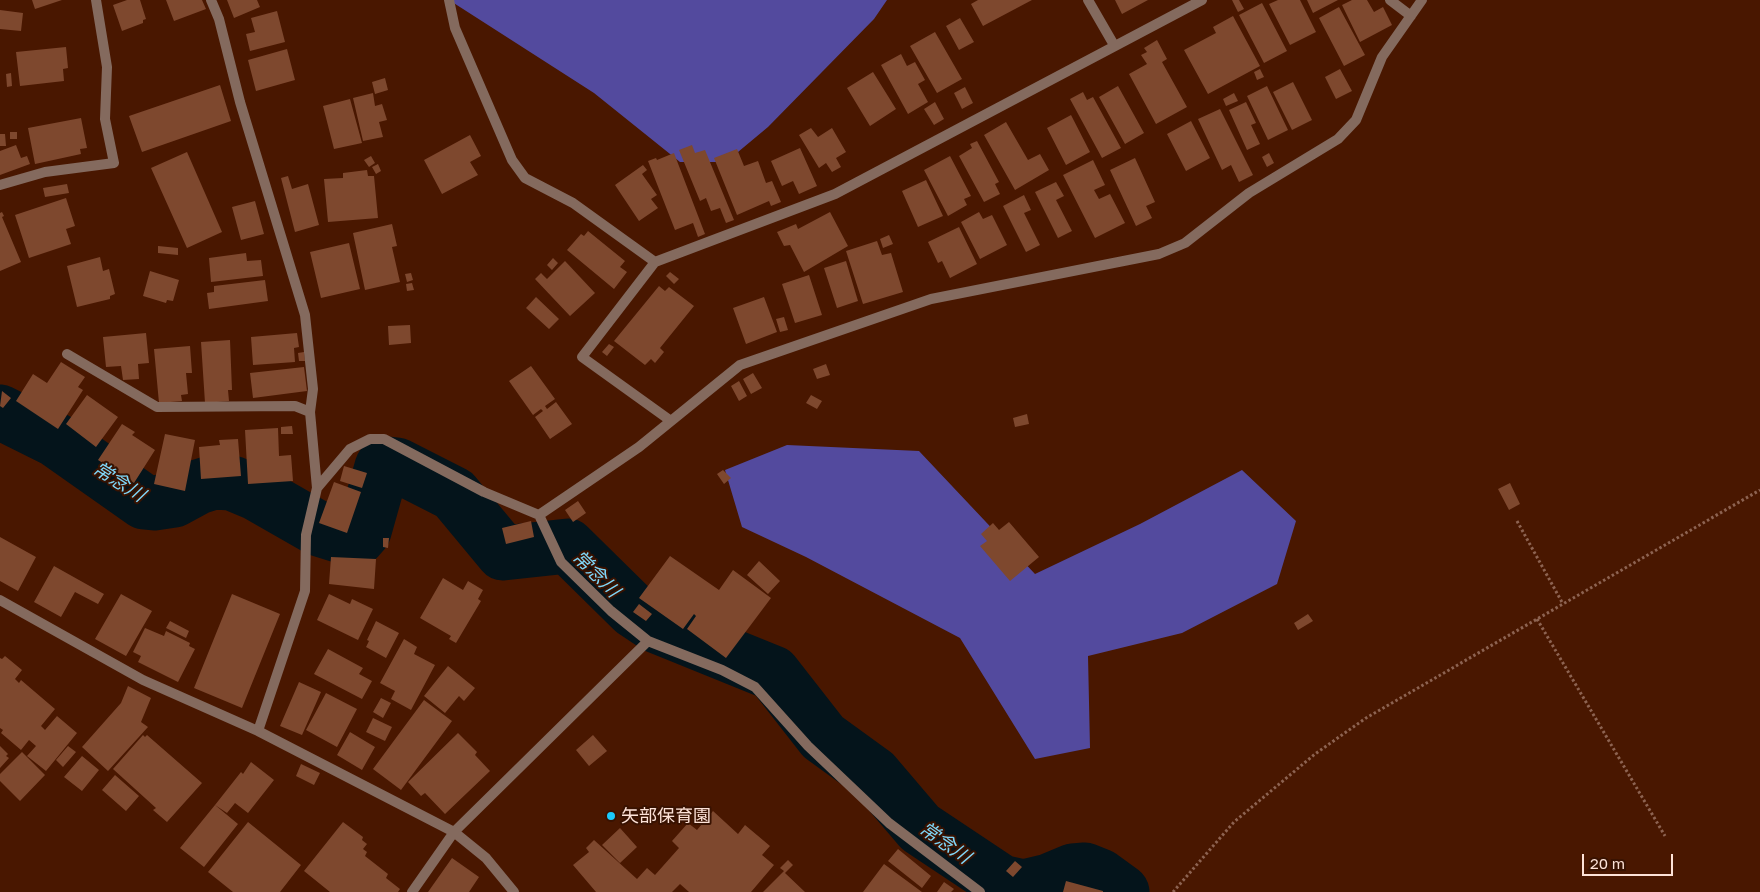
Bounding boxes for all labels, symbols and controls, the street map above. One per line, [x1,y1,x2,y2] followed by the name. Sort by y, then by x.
[89,457,149,507] water label: 常念川
[568,546,624,602] water label: 常念川
[621,805,711,827] place label: 矢部保育園
[605,810,617,822] marker: 矢部保育園
[915,817,975,869] water label: 常念川
[1585,844,1676,876] scale bar
[1590,854,1625,872] text: 20 m

